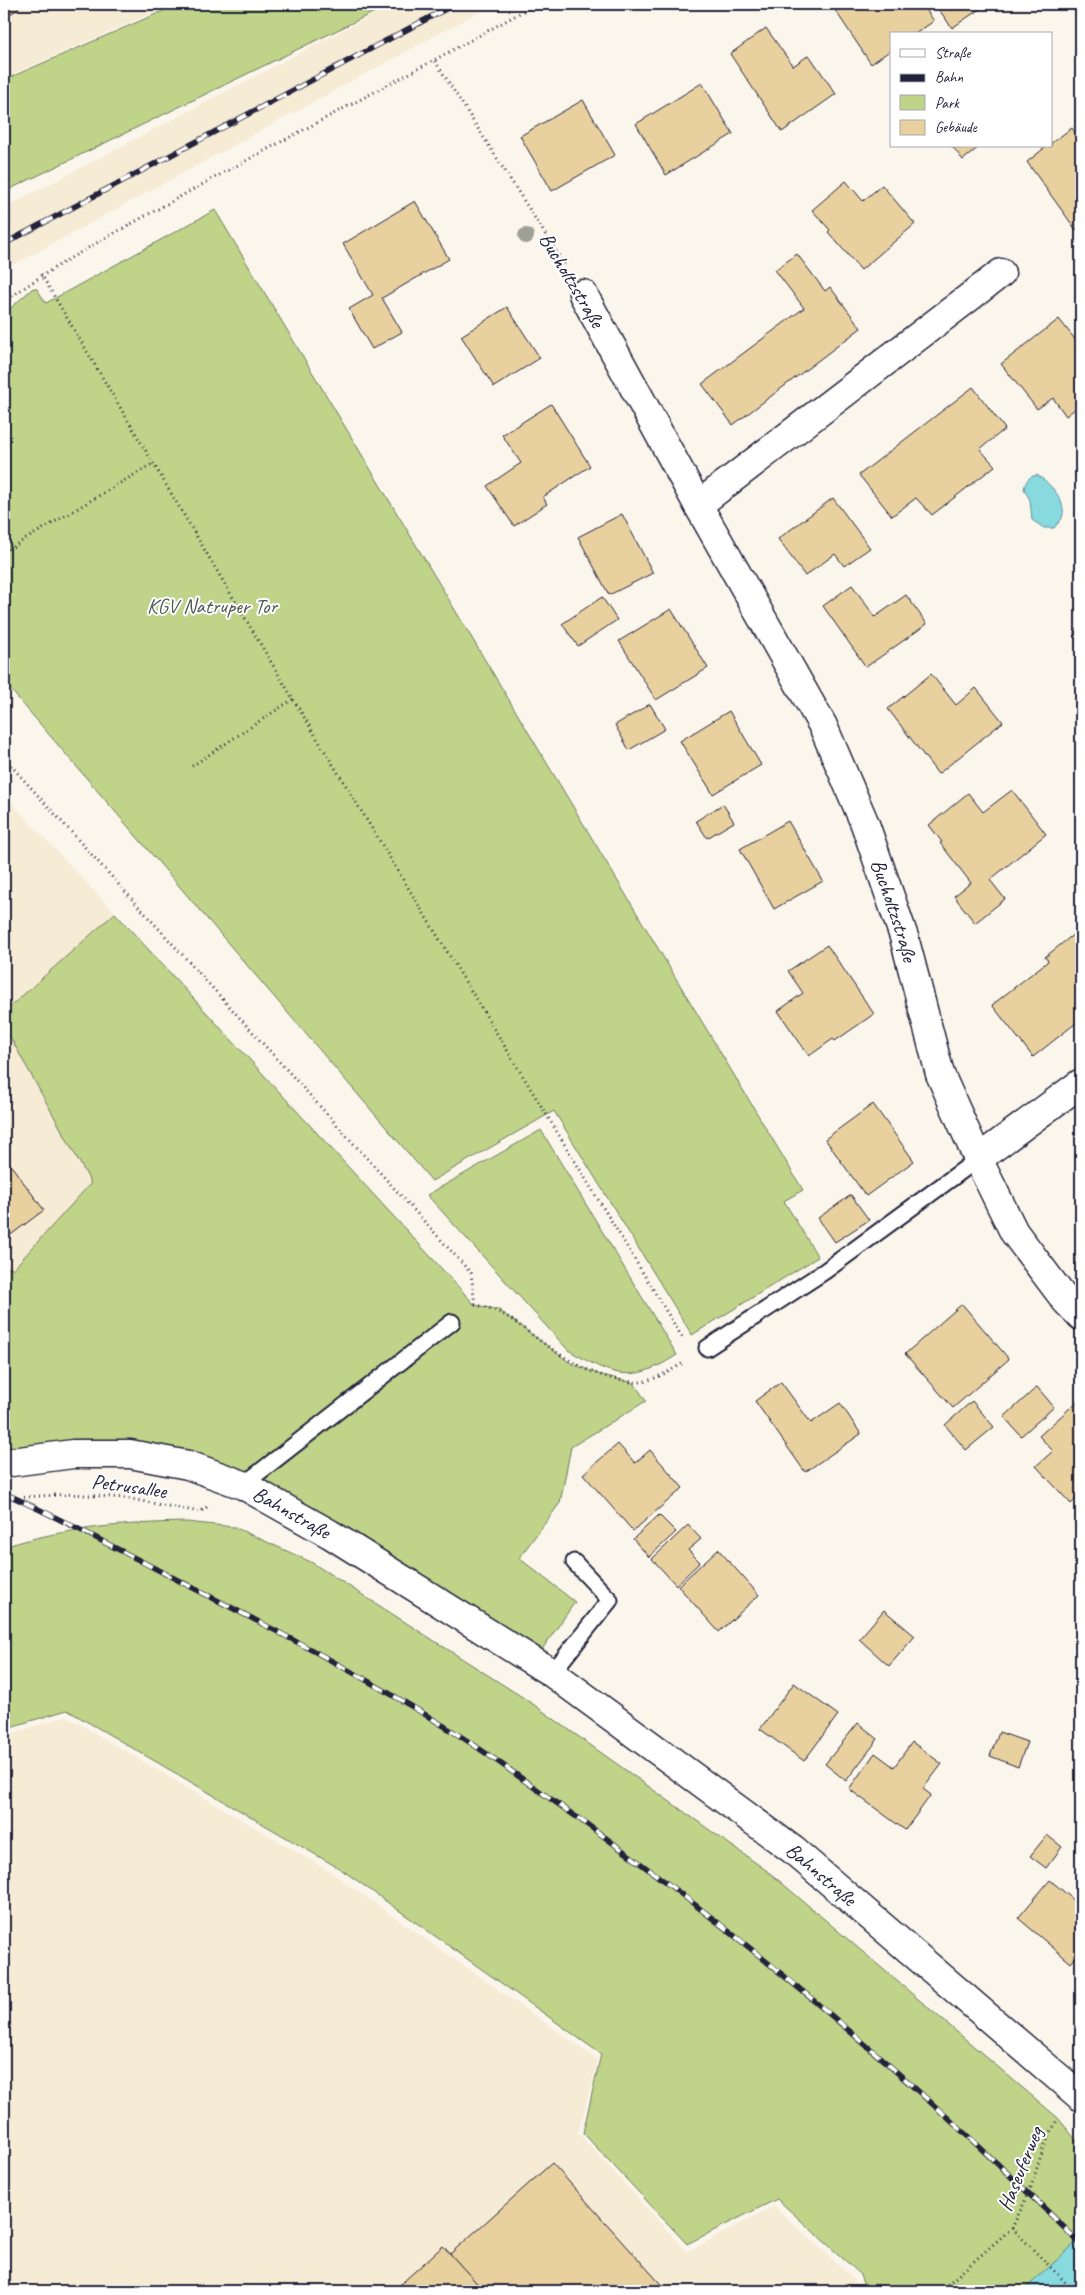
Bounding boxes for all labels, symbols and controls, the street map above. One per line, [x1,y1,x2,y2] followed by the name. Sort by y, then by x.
[890,32,1052,148] legend
[935,44,971,63] text: Straße
[935,68,963,87] text: Bahn
[935,94,960,113] text: Park
[935,118,978,137] text: Gebäude
[533,228,612,334] street label: Bucholtzstraße
[147,593,279,619] park label: KGV Natruper Tor
[865,856,923,966] street label: Bucholtzstraße
[90,1468,169,1504] street label: Petrusallee
[248,1480,337,1546] street label: Bahnstraße
[781,1837,863,1913] street label: Bahnstraße
[991,2122,1049,2215] street label: Haseuferweg

